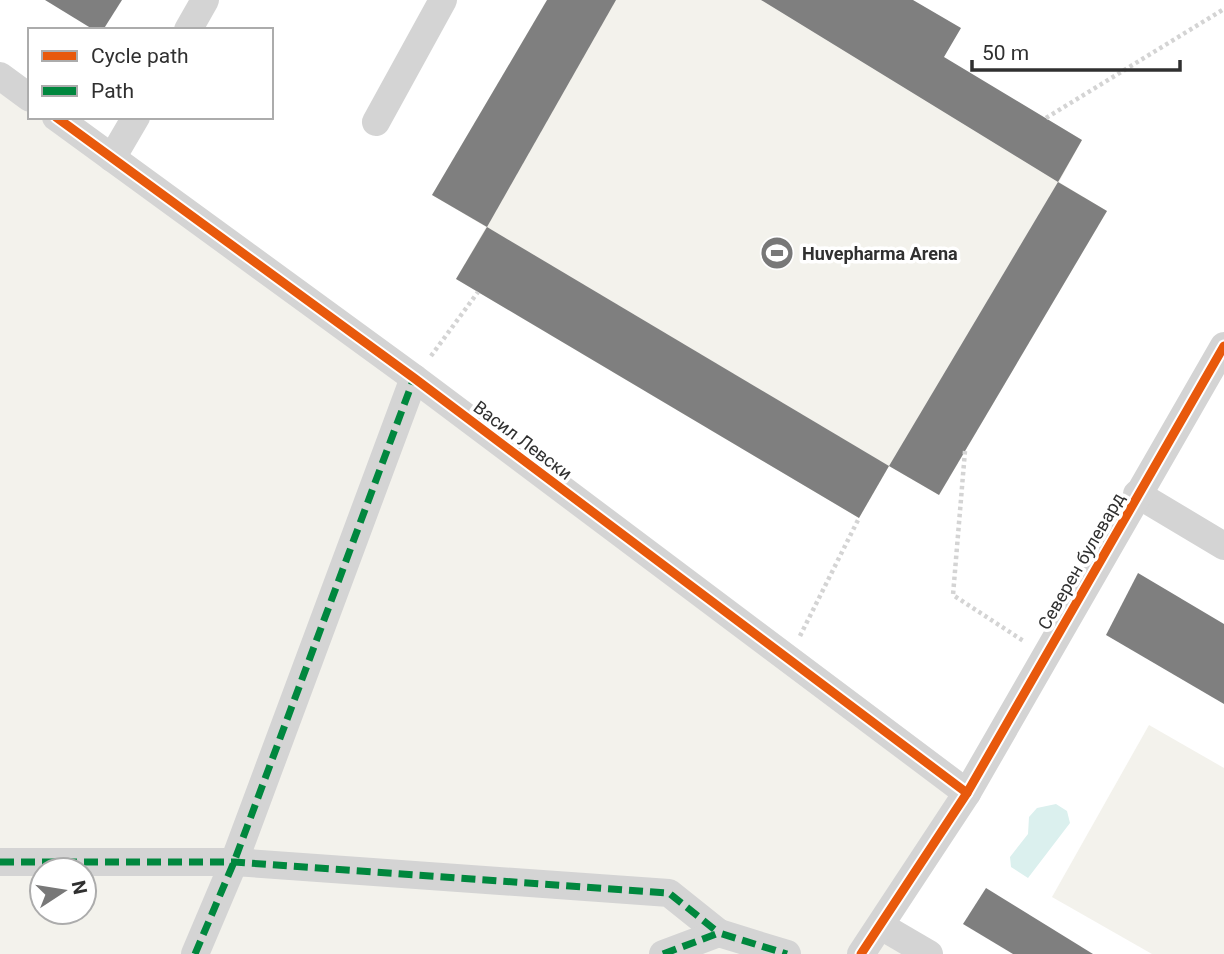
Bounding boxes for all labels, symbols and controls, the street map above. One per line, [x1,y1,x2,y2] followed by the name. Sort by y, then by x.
[28,28,273,119] legend
[972,28,1180,72] scale bar
[982,41,1029,65] text: 50 m
[91,44,189,68] text: Cycle path
[91,79,134,103] text: Path
[758,234,796,272] sports icon: Huvepharma Arena
[802,243,958,264] place label: Huvepharma Arena
[470,396,576,484] street label: Васил Левски
[1033,489,1129,633] street label: Северен булевард
[28,856,98,926] north arrow
[66,879,92,897] text: N

